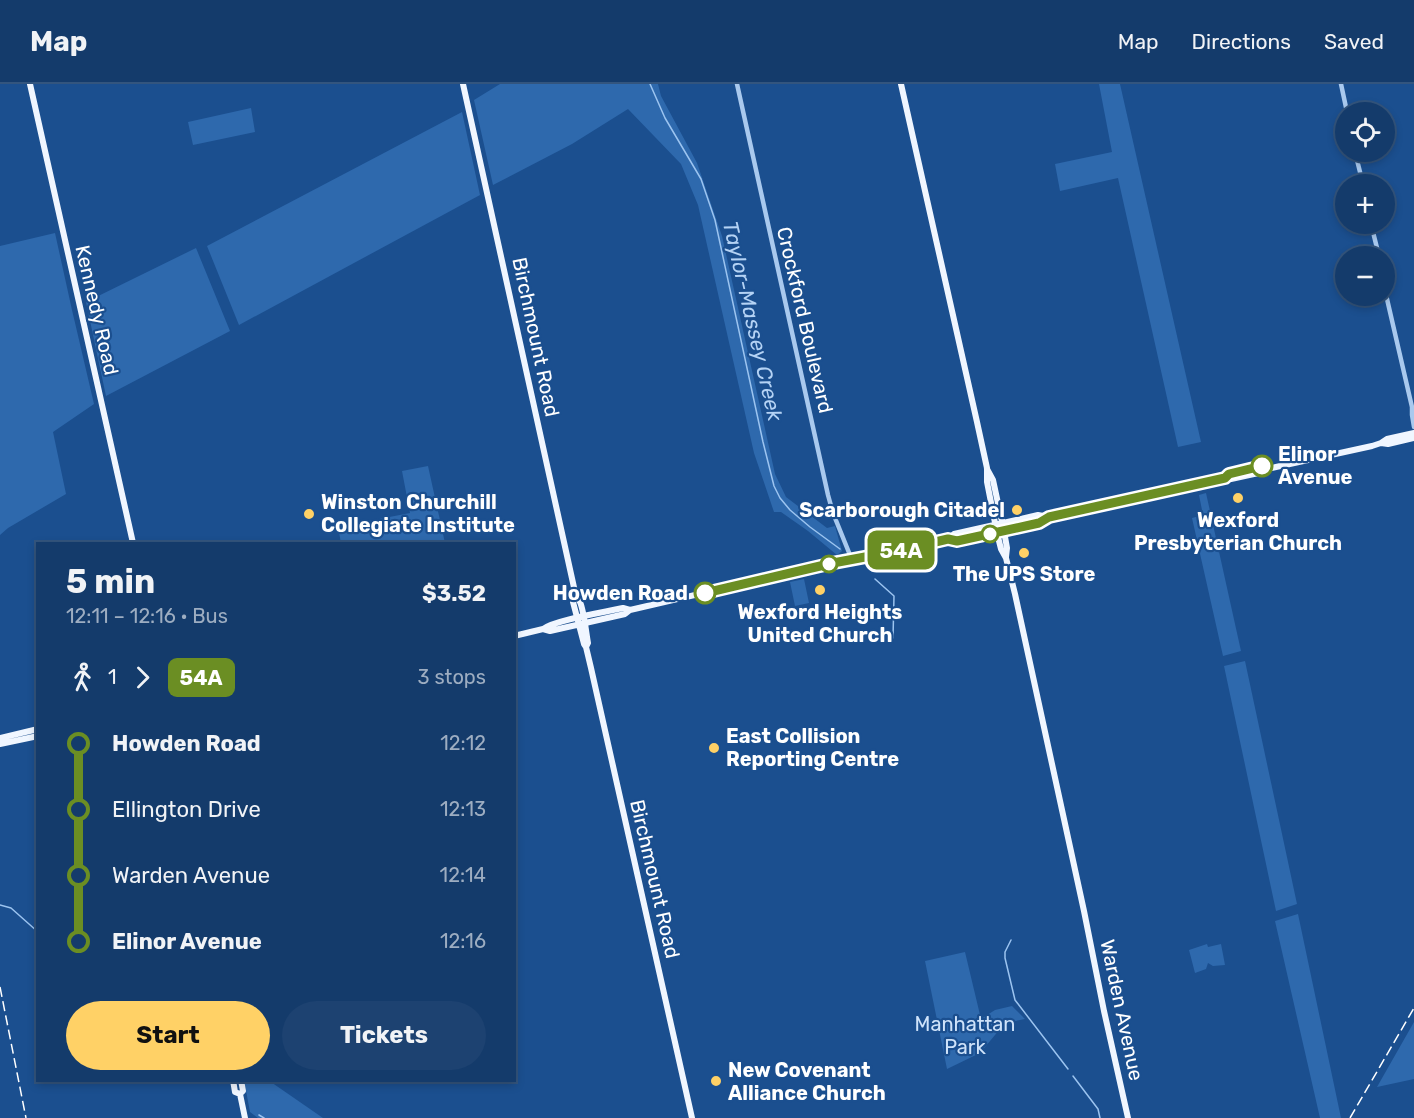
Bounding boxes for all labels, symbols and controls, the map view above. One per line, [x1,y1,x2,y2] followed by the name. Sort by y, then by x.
[30,25,87,58] text: Map
[1118,29,1159,54] text: Map
[1192,29,1291,54] text: Directions
[1324,29,1384,54] text: Saved
[1335,102,1395,306] map controls
[1335,102,1395,162] button: locate
[1335,174,1395,234] button: +
[718,219,788,425] water label: Taylor-Massey Creek
[772,225,838,415] street label: Crockford Boulevard
[70,243,124,377] street label: Kennedy Road
[1335,246,1395,306] button: −
[507,255,565,419] street label: Birchmount Road
[1278,442,1353,489] place label: Elinor Avenue
[1251,455,1273,477] marker: Elinor Avenue
[321,490,515,537] place label: Winston Churchill Collegiate Institute
[1231,491,1245,505] marker: Wexford Presbyterian Church
[799,498,1005,522] place label: Scarborough Citadel
[1010,503,1024,517] marker: Scarborough Citadel
[302,507,316,521] marker: Winston Churchill Collegiate Institute
[1134,508,1342,555] place label: Wexford Presbyterian Church
[981,525,999,543] unlabelled marker
[866,530,936,570] line badge: 54A
[880,538,922,563] text: 54A
[1017,546,1031,560] marker: The UPS Store
[820,555,838,573] unlabelled marker
[66,562,155,601] text: 5 min
[953,562,1095,586] place label: The UPS Store
[422,580,486,607] text: $3.52
[553,581,688,605] place label: Howden Road
[694,582,716,604] marker: Howden Road
[813,583,827,597] marker: Wexford Heights United Church
[738,600,902,647] place label: Wexford Heights United Church
[66,604,228,628] text: 12:11 – 12:16 · Bus
[66,661,99,694] icon: walk
[126,661,159,694] icon: forward
[108,665,117,689] text: 1
[180,665,223,690] text: 54A
[417,665,486,689] text: 3 stops
[726,724,899,771] place label: East Collision Reporting Centre
[112,730,261,757] text: Howden Road
[440,731,486,755] text: 12:12
[707,741,721,755] marker: East Collision Reporting Centre
[112,796,261,823] text: Ellington Drive
[440,797,486,821] text: 12:13
[625,797,685,961] street label: Birchmount Road
[112,862,270,889] text: Warden Avenue
[440,863,486,887] text: 12:14
[112,928,262,955] text: Elinor Avenue
[440,929,486,953] text: 12:16
[1095,937,1149,1083] street label: Warden Avenue
[66,1001,270,1070] button: Start
[282,1001,486,1070] button: Tickets
[915,1012,1015,1059] park label: Manhattan Park
[728,1058,886,1105] place label: New Covenant Alliance Church
[709,1074,723,1088] marker: New Covenant Alliance Church

